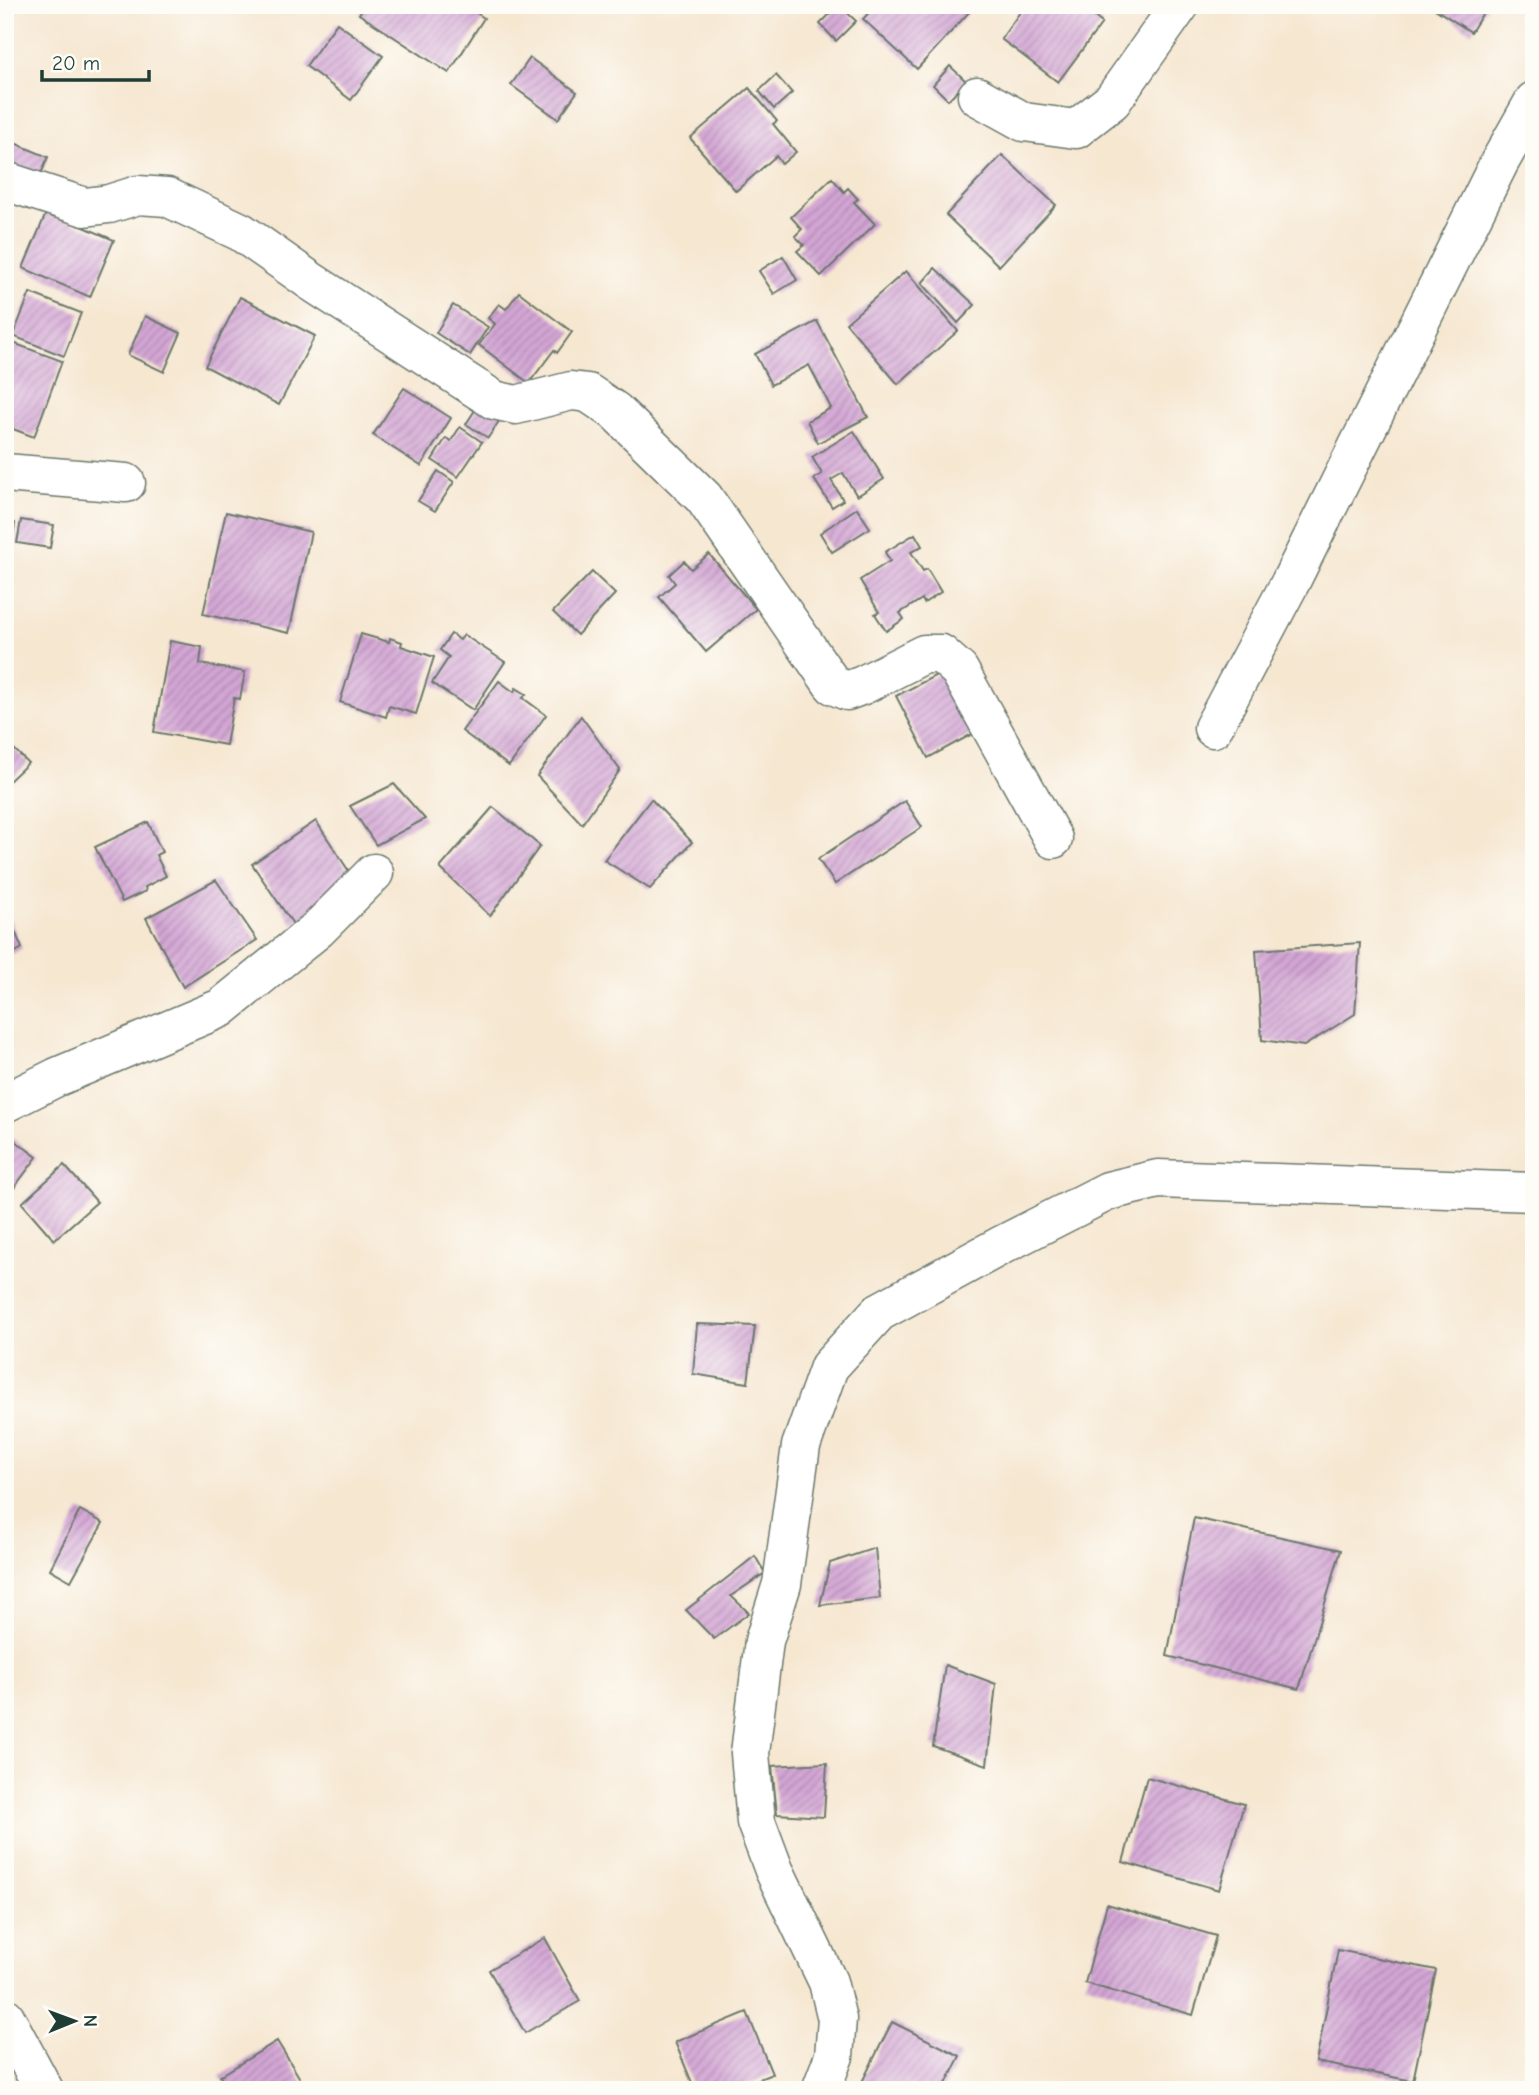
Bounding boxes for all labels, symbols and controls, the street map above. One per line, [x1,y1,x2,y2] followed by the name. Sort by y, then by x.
[42,38,149,82] scale bar
[52,51,100,75] text: 20 m
[38,1986,108,2056] north arrow
[79,2014,101,2027] text: N

